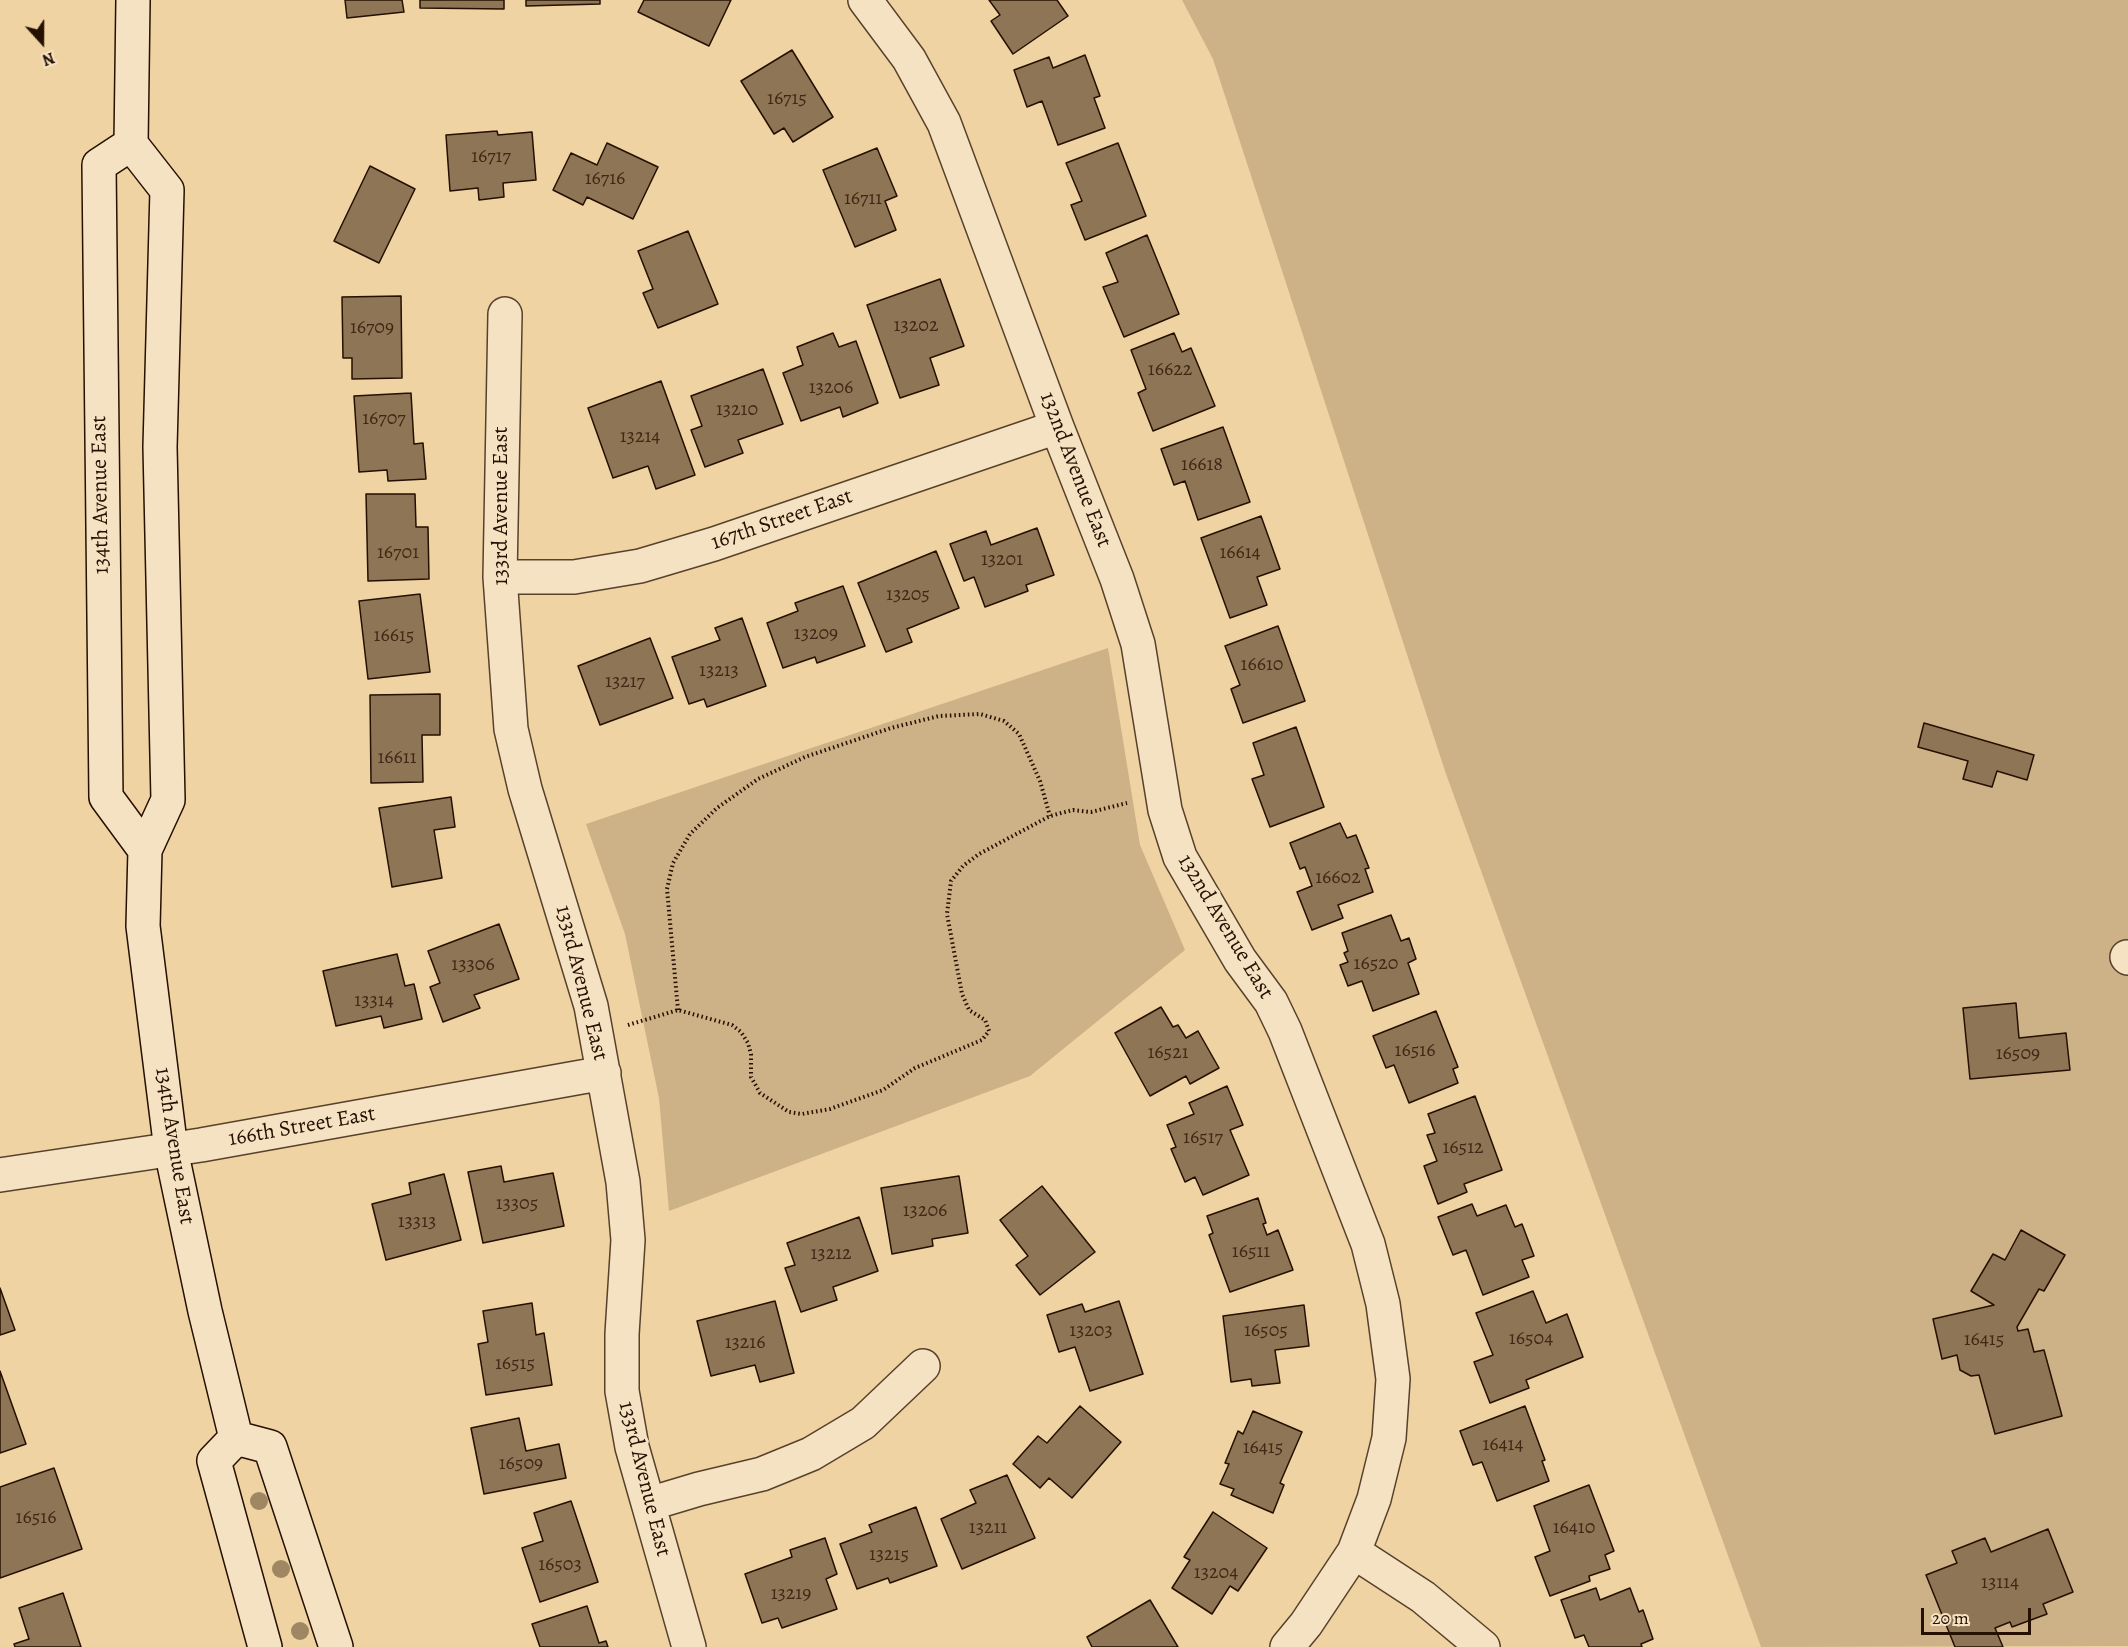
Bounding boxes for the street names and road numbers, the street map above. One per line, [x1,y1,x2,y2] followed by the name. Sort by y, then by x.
[1033,389,1117,551] street label: 132nd Avenue East
[86,415,116,575] street label: 134th Avenue East
[489,427,515,585] street label: 133rd Avenue East
[708,483,856,557] street label: 167th Street East
[1171,850,1279,1004] street label: 132nd Avenue East
[549,903,613,1063] street label: 133rd Avenue East
[149,1066,199,1226] street label: 134th Avenue East
[227,1101,377,1153] street label: 166th Street East
[612,1399,676,1559] street label: 133rd Avenue East

